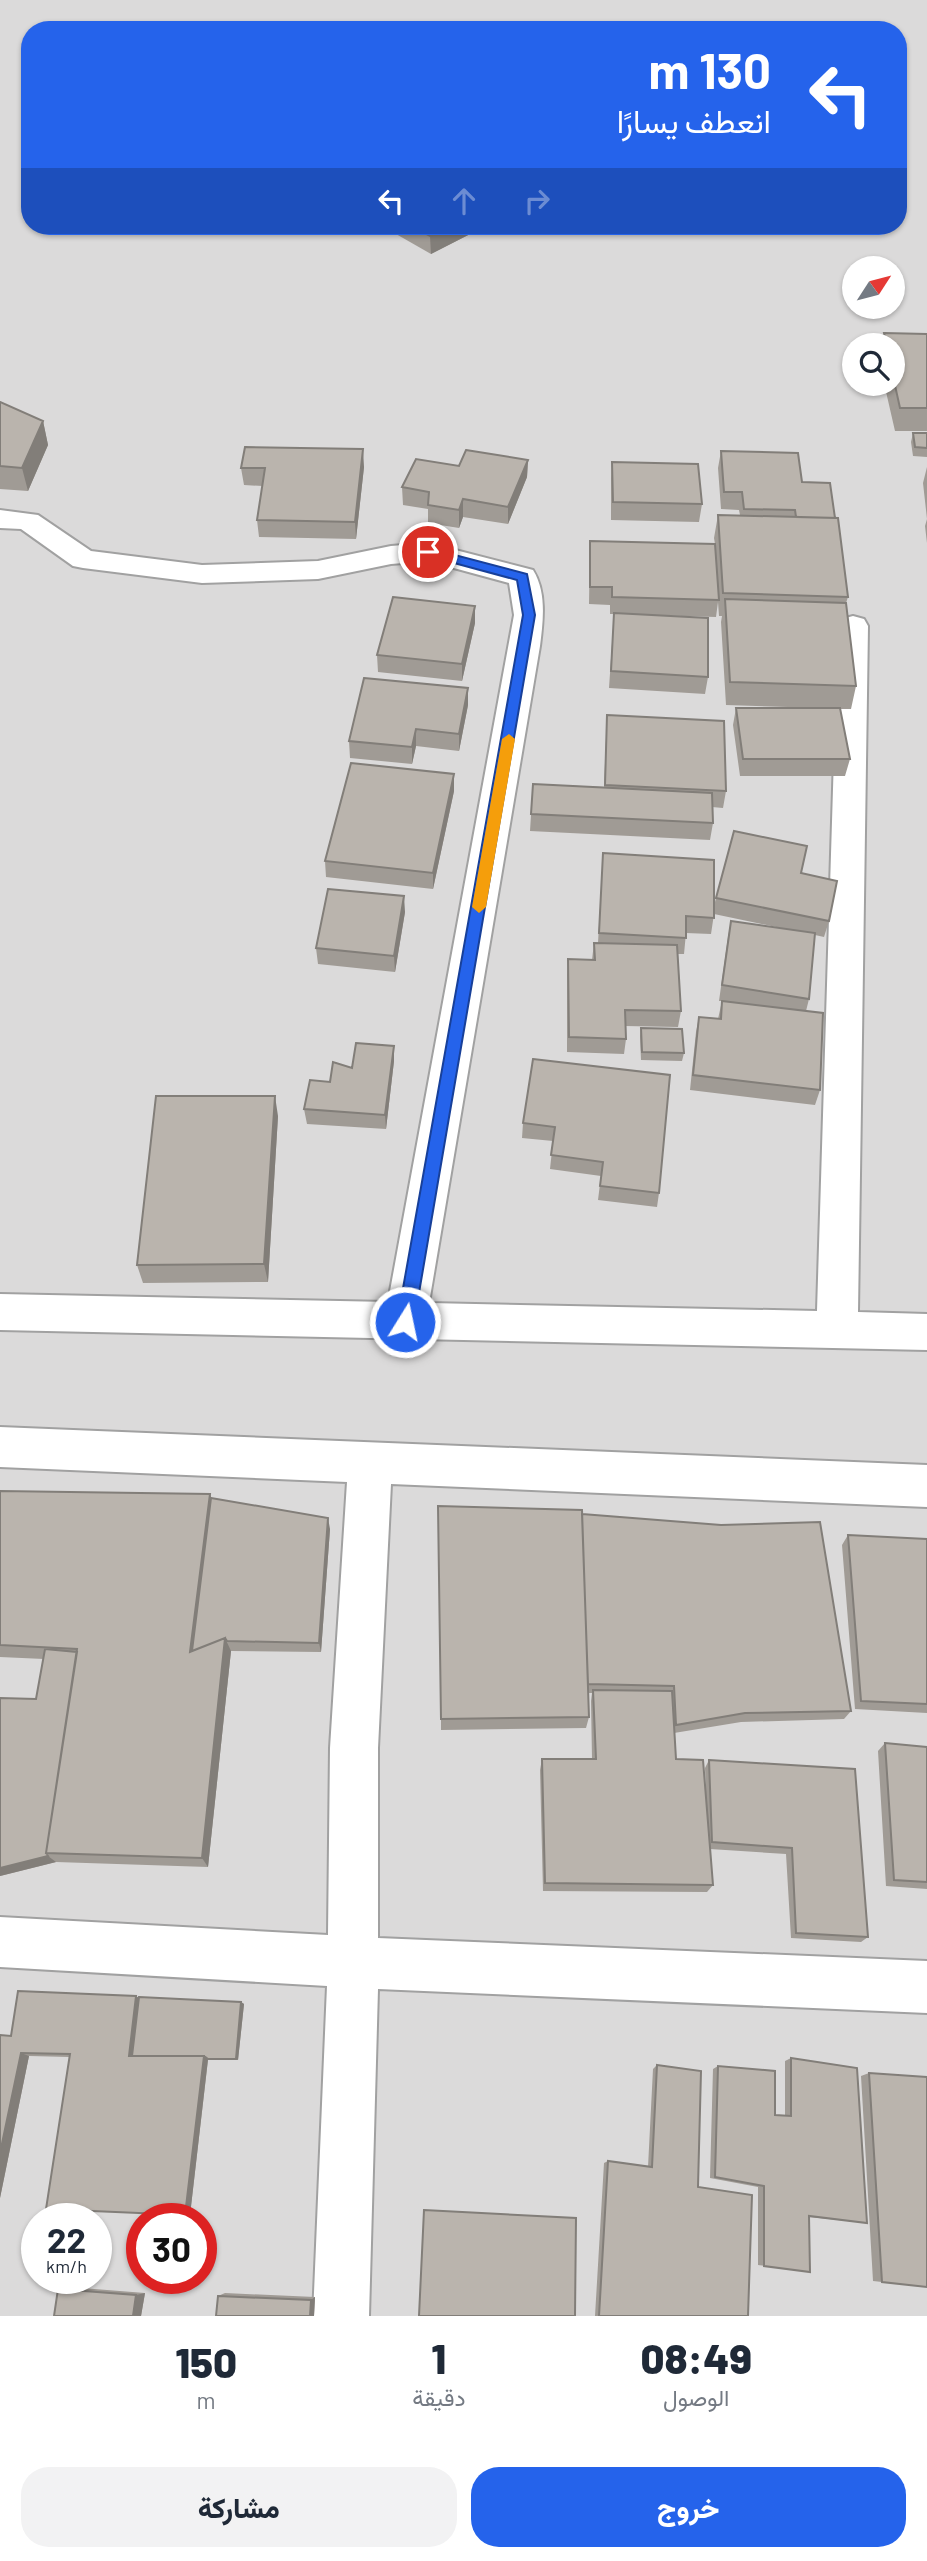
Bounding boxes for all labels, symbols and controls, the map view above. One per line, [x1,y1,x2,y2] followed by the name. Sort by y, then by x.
[649,40,771,99] text: 130 m
[795,49,886,140] icon: left
[617,101,771,139] text: انعطف يسارًا
[372,182,410,220] icon: left
[445,182,483,220] icon: ahead
[518,182,556,220] icon: right
[842,256,905,318] north arrow
[842,256,905,396] map controls
[842,333,905,396] button: search
[398,522,458,582] pin
[409,533,447,571] icon: arrive
[368,1285,442,1359] position arrow
[126,2203,217,2294] speed limit sign: 30
[47,2218,86,2260] text: 22
[46,2255,87,2277] text: km/h
[431,2332,446,2382] text: 1
[641,2332,752,2382] text: 08:49
[175,2336,237,2386] text: 150
[412,2383,465,2411] text: دقيقة
[663,2383,729,2411] text: الوصول
[197,2386,216,2414] text: m
[21,2467,457,2547] button: مشاركة
[471,2467,906,2547] button: خروج

